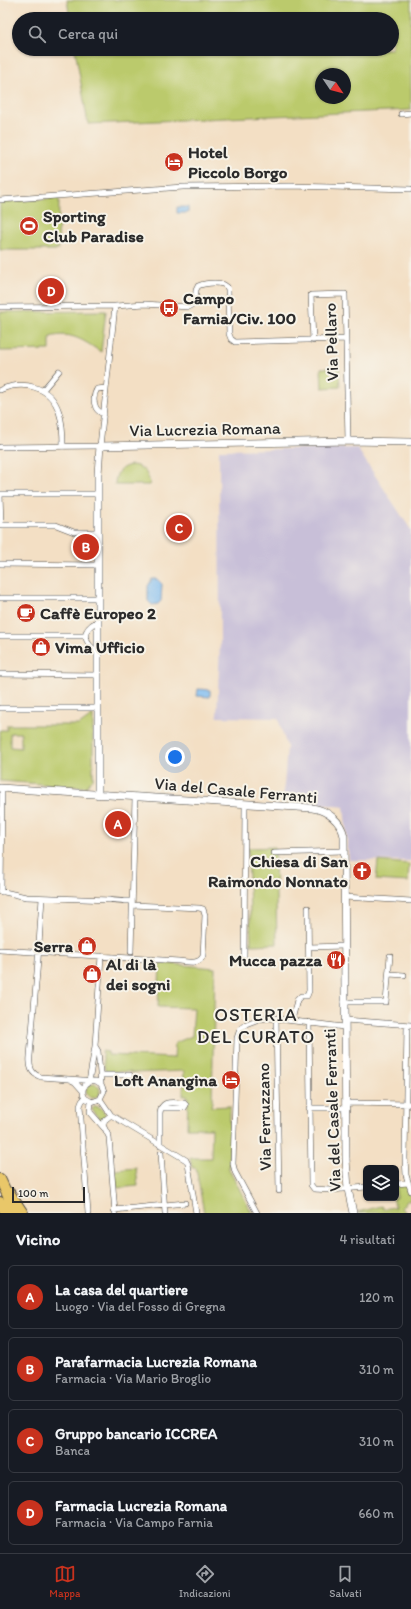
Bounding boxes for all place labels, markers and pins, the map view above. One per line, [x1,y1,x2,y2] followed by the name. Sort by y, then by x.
[188,142,288,183] place label: Hotel Piccolo Borgo
[163,151,185,173] hotel icon: Hotel Piccolo Borgo
[43,206,144,246] place label: Sporting Club Paradise
[18,215,40,237] sports icon: Sporting Club Paradise
[38,276,64,306] pin: D
[183,288,296,328] place label: Campo Farnia/Civ. 100
[158,297,180,319] bus stop icon: Campo Farnia/Civ. 100
[166,513,192,543] pin: C
[73,532,99,562] pin: B
[15,602,37,624] cafe icon: Caffè Europeo 2
[40,603,156,624] place label: Caffè Europeo 2
[30,636,52,658] shop icon: Vima Ufficio
[55,637,145,657] place label: Vima Ufficio
[105,809,131,839] pin: A
[208,851,348,891] place label: Chiesa di San Raimondo Nonnato
[351,860,373,882] church icon: Chiesa di San Raimondo Nonnato
[76,935,98,957] shop icon: Serra
[34,936,74,956] place label: Serra
[325,949,347,971] restaurant icon: Mucca pazza
[229,950,322,971] place label: Mucca pazza
[105,954,170,995] place label: Al di là dei sogni
[81,963,103,985] shop icon: Al di là dei sogni
[220,1069,242,1091] hotel icon: Loft Anangina
[114,1070,217,1091] place label: Loft Anangina

